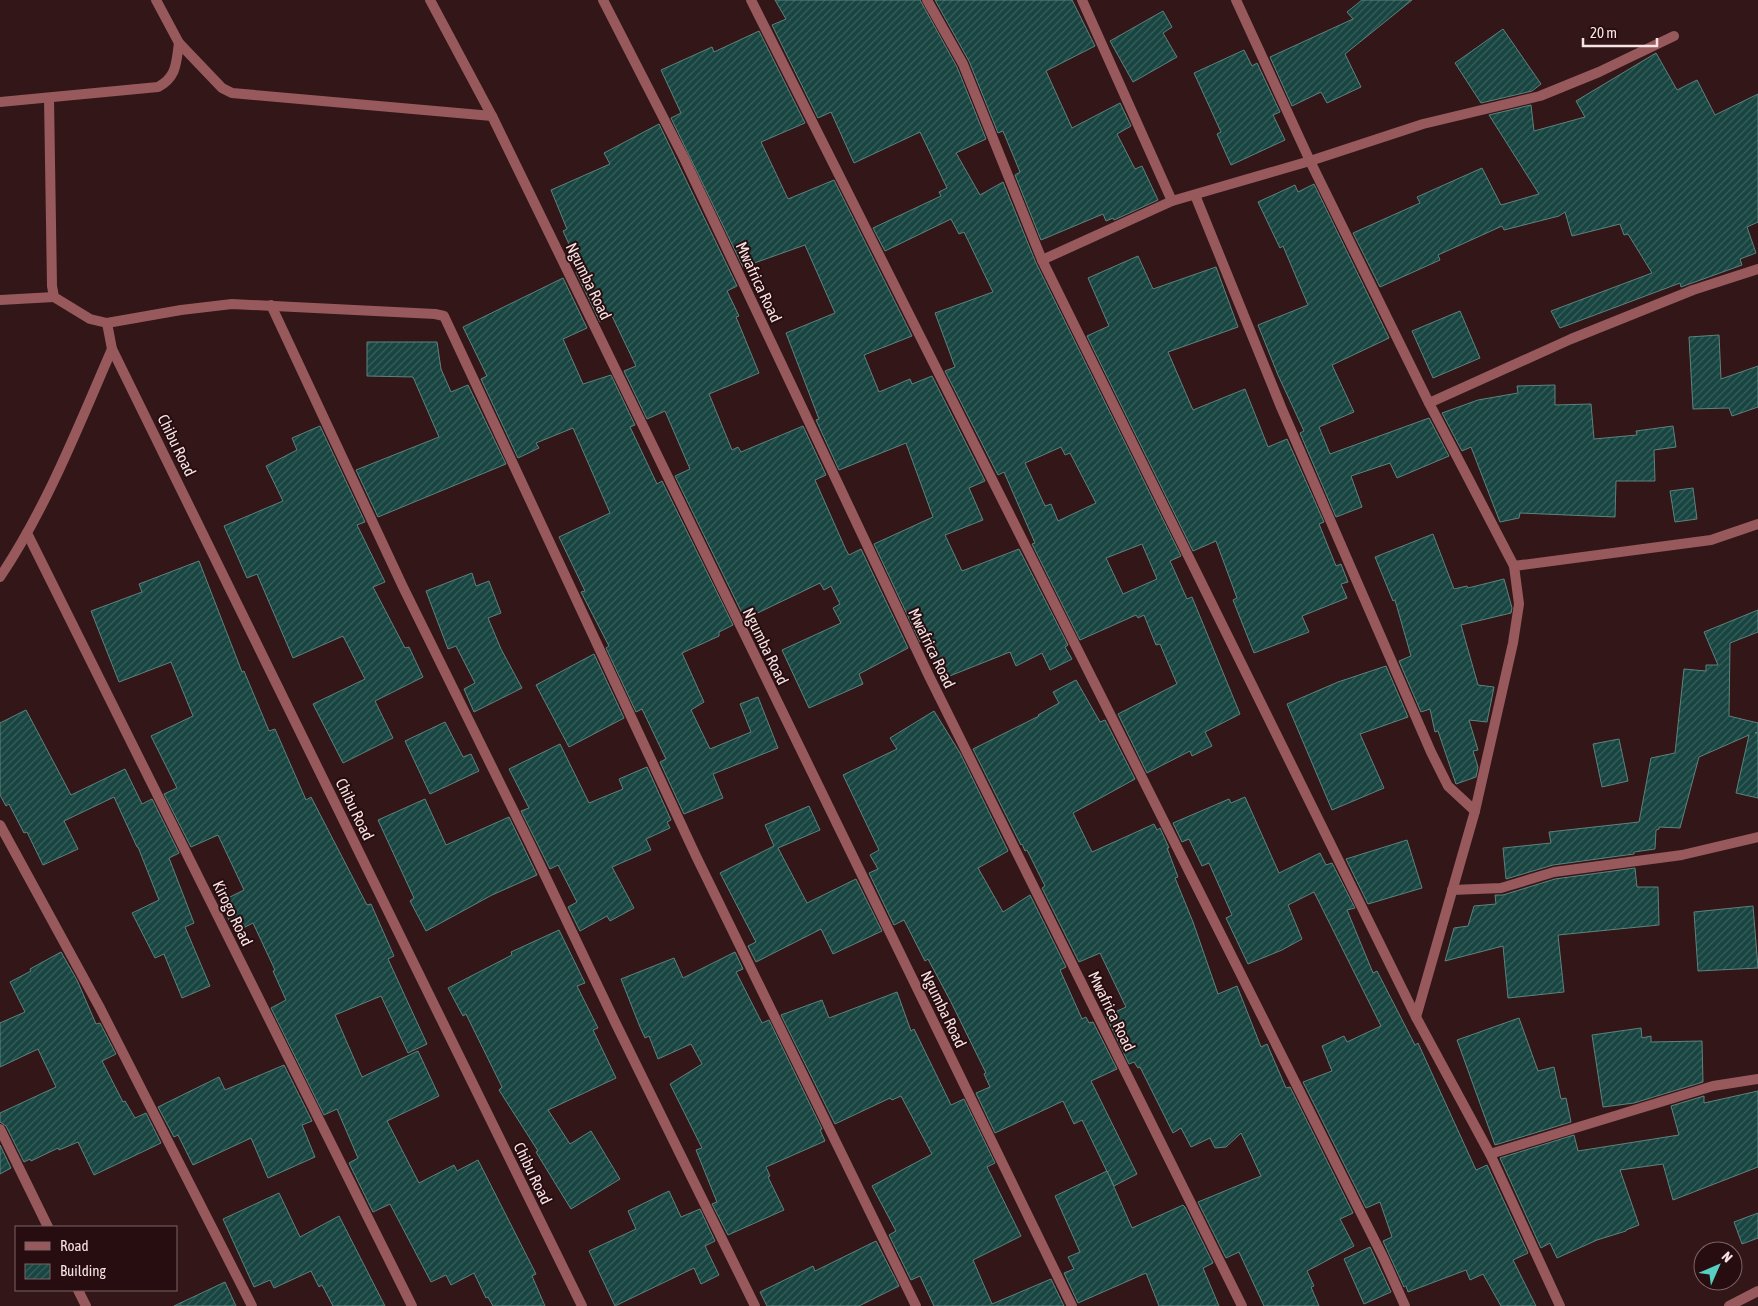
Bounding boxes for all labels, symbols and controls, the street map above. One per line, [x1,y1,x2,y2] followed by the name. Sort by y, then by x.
[1583,15,1657,47] scale bar
[1590,24,1617,41] text: 20 m
[733,239,785,325] street label: Mwafrica Road
[562,240,615,323] street label: Ngumba Road
[154,411,200,479] street label: Chibu Road
[739,605,792,688] street label: Ngumba Road
[905,605,959,691] street label: Mwafrica Road
[332,775,378,843] street label: Chibu Road
[209,877,257,949] street label: Kirogo Road
[917,968,970,1051] street label: Ngumba Road
[1085,968,1139,1054] street label: Mwafrica Road
[510,1139,556,1207] street label: Chibu Road
[15,1226,178,1291] legend
[60,1237,89,1254] text: Road
[1693,1241,1743,1291] north arrow
[1719,1248,1736,1265] text: N
[60,1262,106,1279] text: Building

